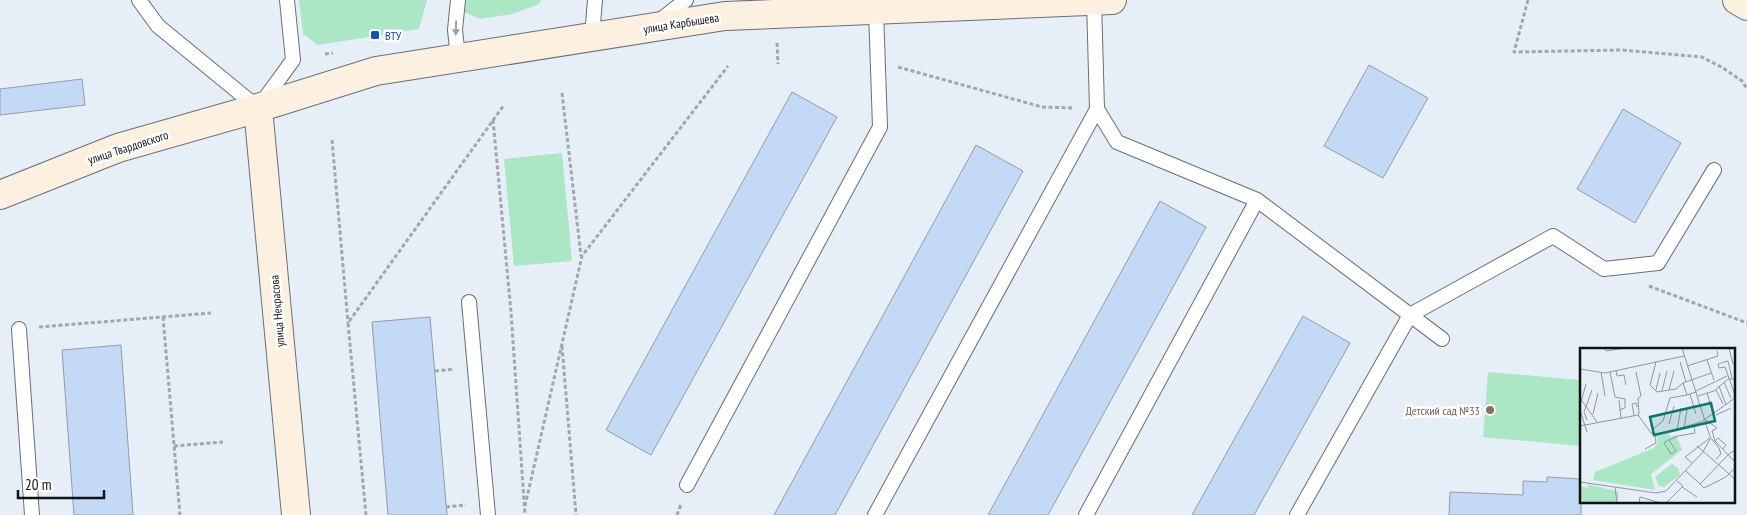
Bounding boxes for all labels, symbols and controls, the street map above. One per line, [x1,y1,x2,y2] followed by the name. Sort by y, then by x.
[642,10,720,36] street label: улица Карбышева
[451,21,459,37] one-way arrow
[385,28,402,43] place label: ВТУ
[369,29,381,41] marker: ВТУ
[86,127,170,167] street label: улица Твардовского
[266,274,288,348] street label: улица Некрасова
[1580,348,1734,502] inset map
[1405,403,1480,418] place label: Детский сад №33
[1484,404,1496,416] marker: Детский сад №33
[18,468,104,500] scale bar
[25,475,51,494] text: 20 m

